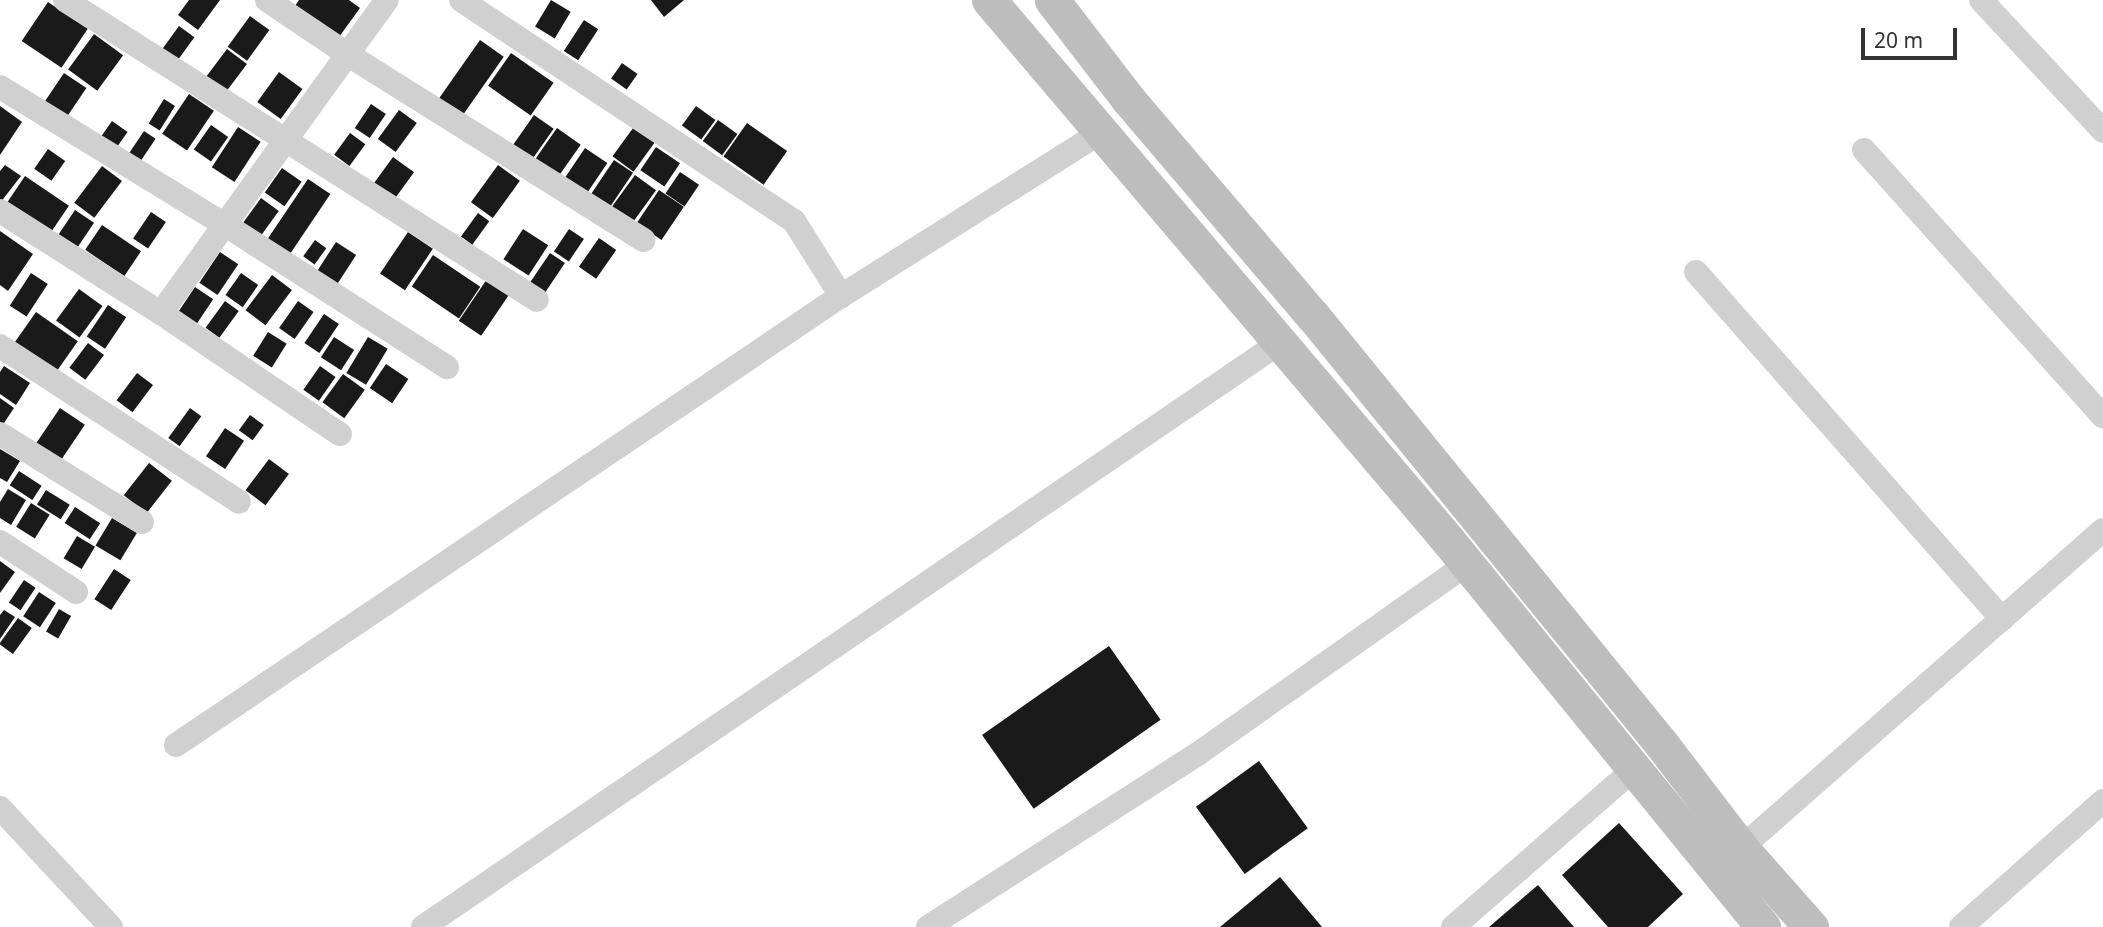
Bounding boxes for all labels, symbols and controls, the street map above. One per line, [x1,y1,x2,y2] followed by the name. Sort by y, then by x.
[1865,14,1961,58] scale bar
[1874,26,1923,54] text: 20 m

